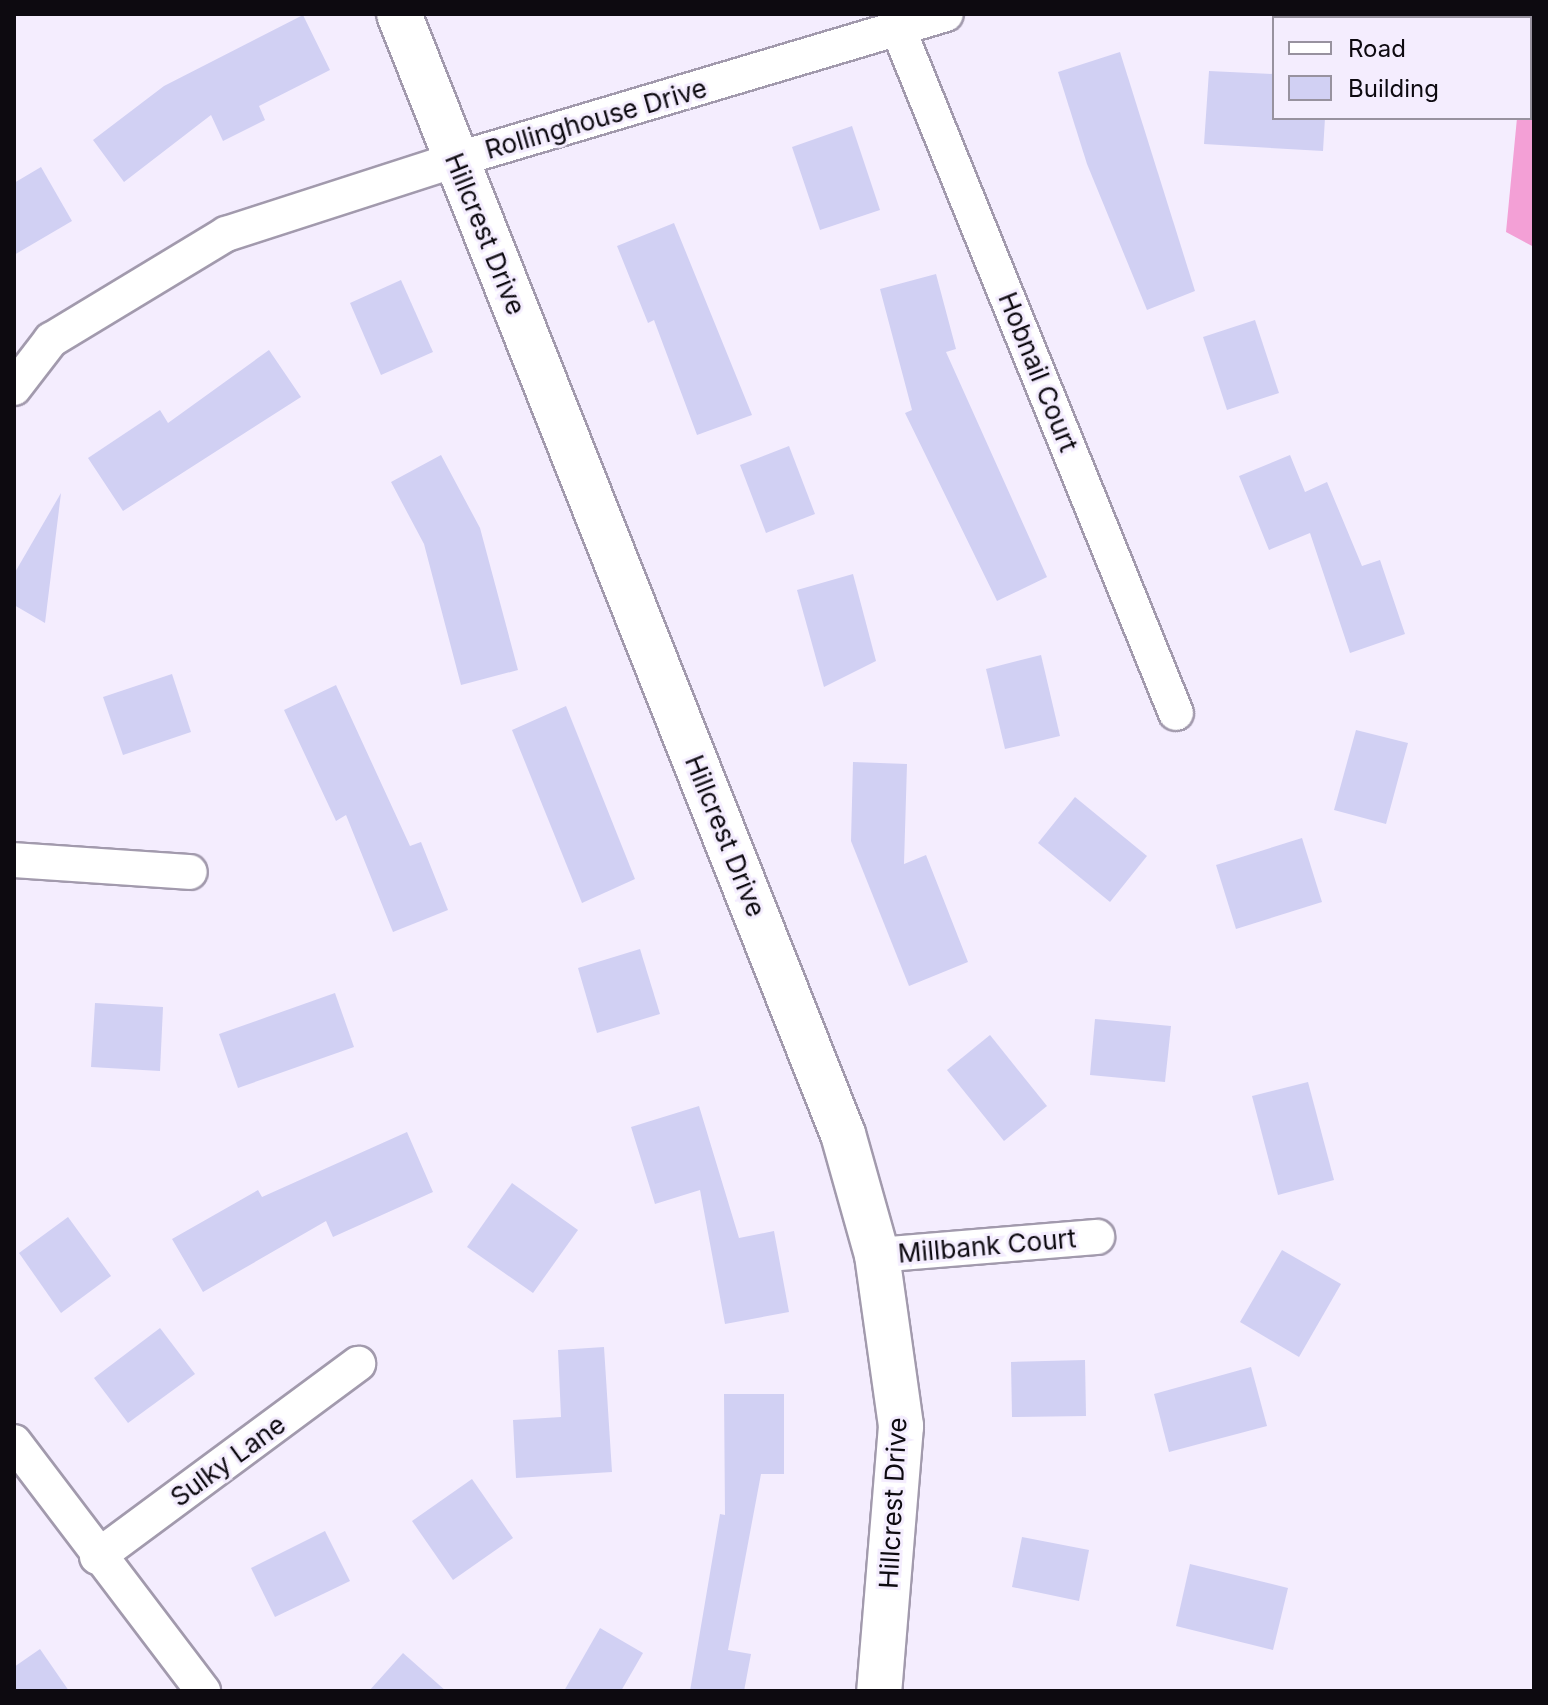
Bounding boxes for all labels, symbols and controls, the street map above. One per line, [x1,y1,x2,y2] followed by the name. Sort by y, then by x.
[1272,16,1532,120] legend
[1348,34,1406,63] text: Road
[482,72,710,166] street label: Rollinghouse Drive
[1348,74,1439,103] text: Building
[438,149,532,319] street label: Hillcrest Drive
[992,288,1084,456] street label: Hobnail Court
[678,751,772,921] street label: Hillcrest Drive
[897,1223,1077,1269] street label: Millbank Court
[164,1409,292,1513] street label: Sulky Lane
[873,1416,913,1590] street label: Hillcrest Drive

